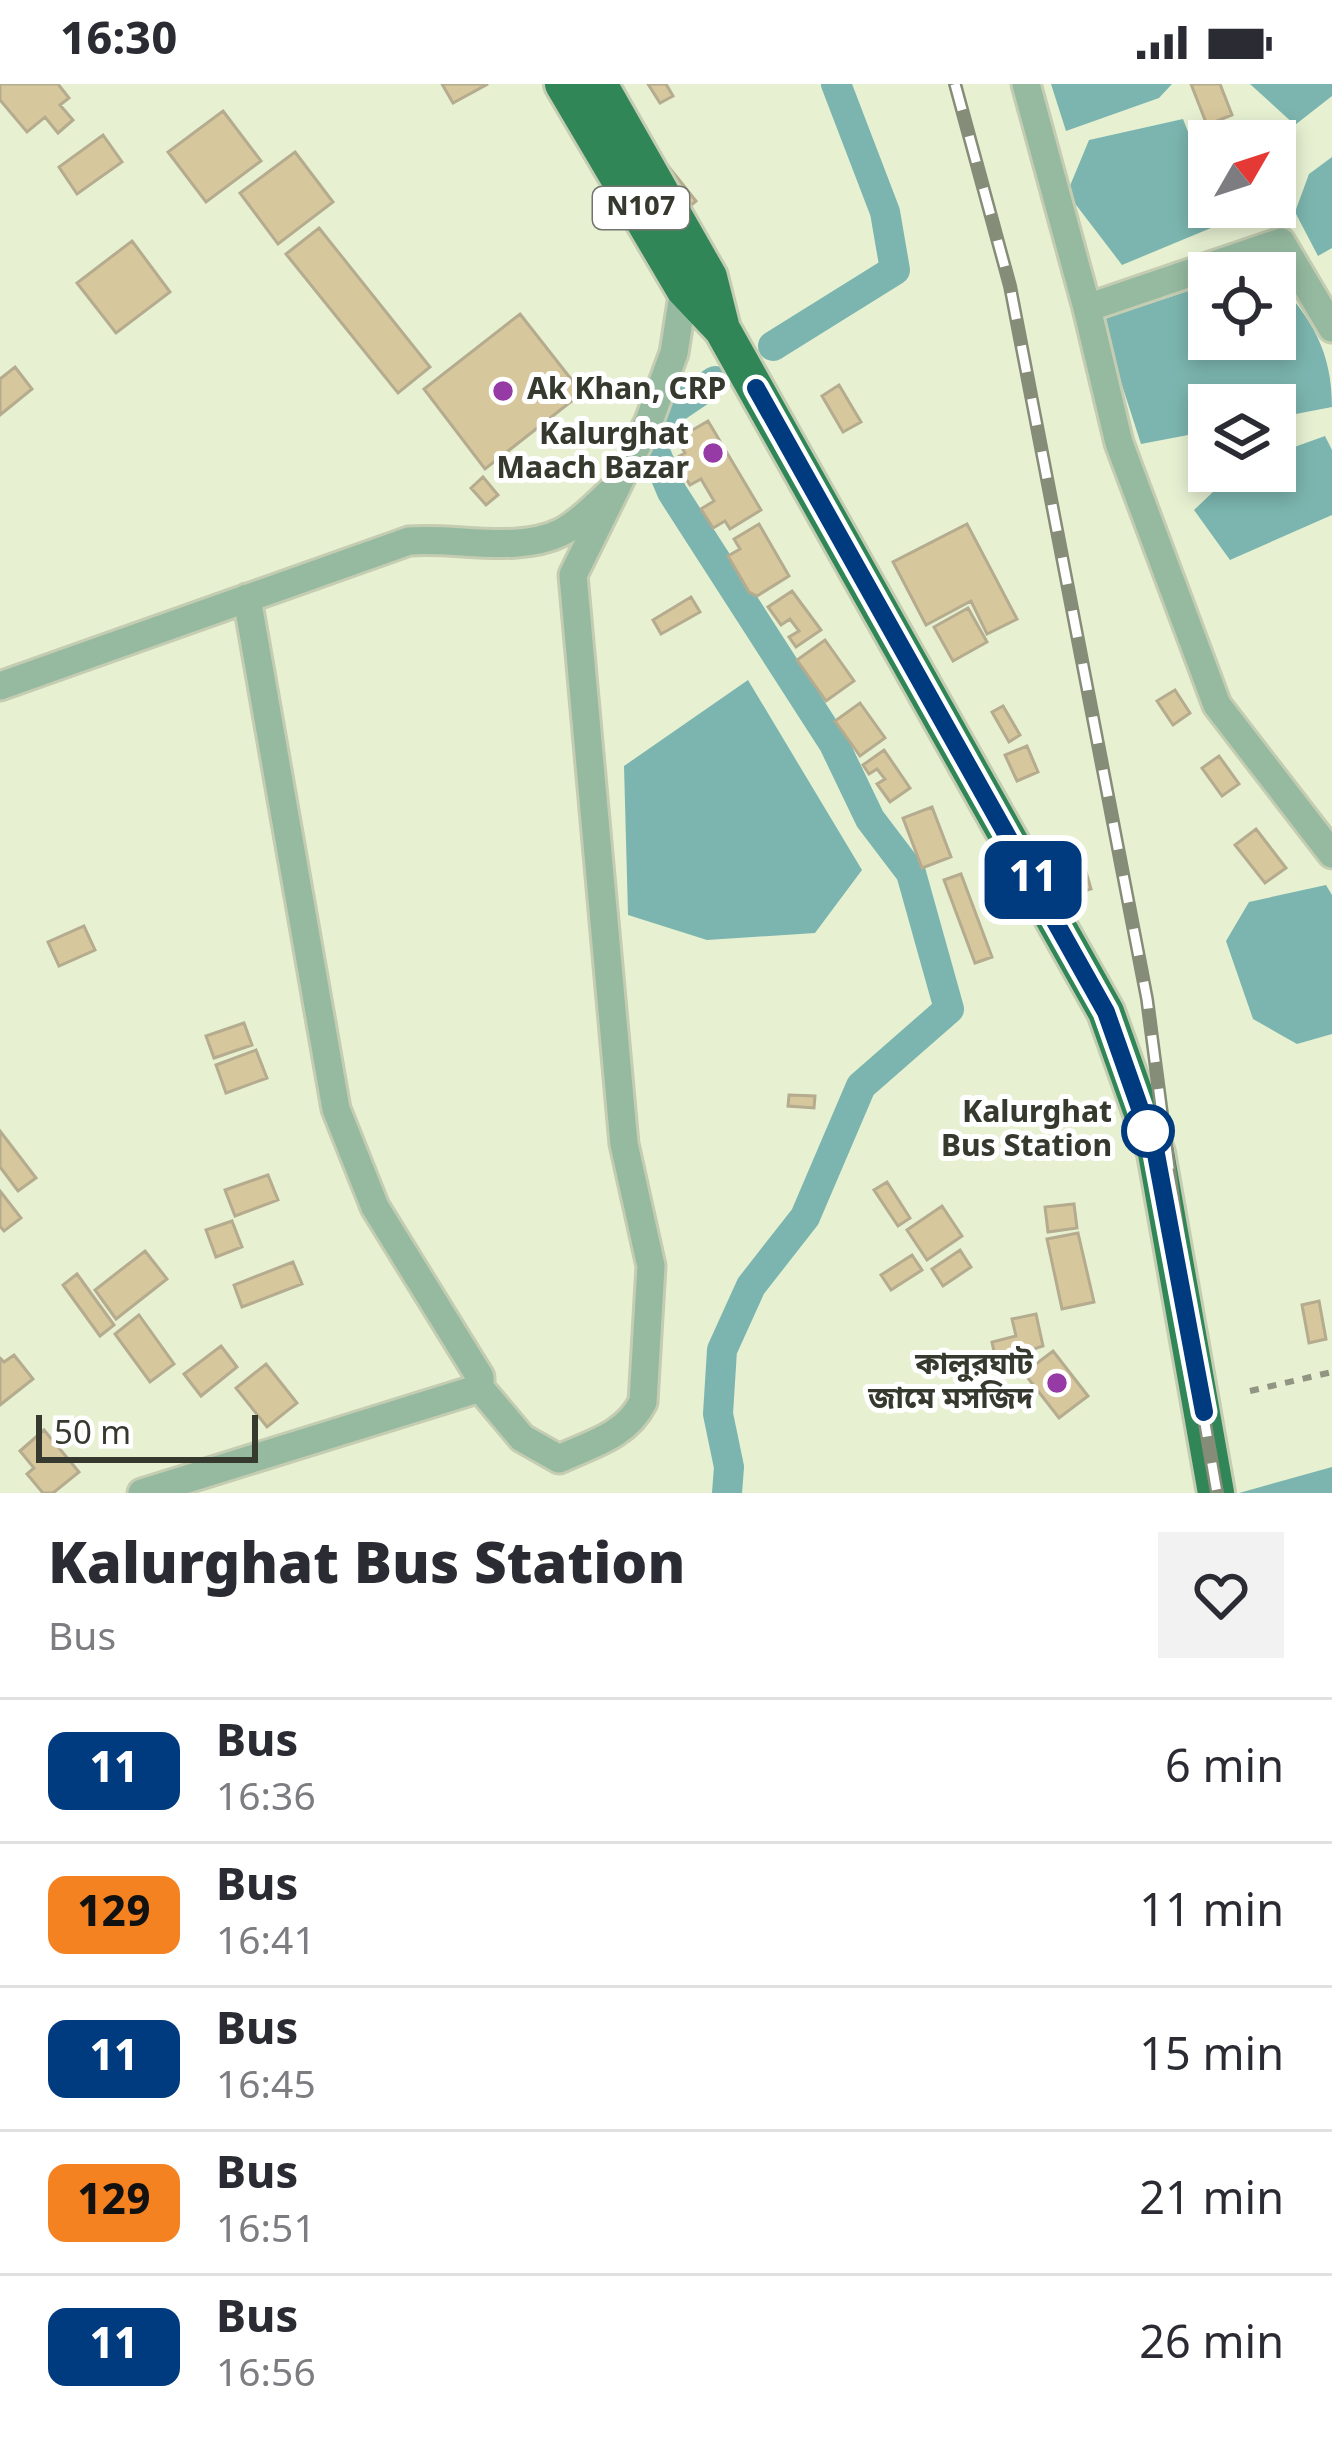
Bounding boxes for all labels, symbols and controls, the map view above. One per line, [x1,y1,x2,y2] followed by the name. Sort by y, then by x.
[60,13,178,72] text: 16:30
[1188,120,1296,228] north arrow
[1188,120,1296,492] map controls
[593,187,689,229] road number: N107
[1188,252,1296,360] button: locate
[527,371,726,411] place label: Ak Khan, CRP
[490,378,516,404] marker: Ak Khan, CRP
[1188,384,1296,492] button: layers
[497,416,689,490] place label: Kalurghat Maach Bazar
[700,440,726,466] marker: Kalurghat Maach Bazar
[979,841,1087,919] line badge: 11
[1009,852,1057,908] text: 11
[941,1094,1112,1168] place label: Kalurghat Bus Station
[1123,1106,1173,1156] marker: Kalurghat Bus Station
[867,1346,1034,1420] place label: কালুরঘাট জামে মসজিদ
[1044,1370,1070,1396] marker: কালুরঘাট জামে মসজিদ
[36,1409,258,1462] scale bar
[54,1414,131,1457] text: 50 m
[48,1531,685,1606] text: Kalurghat Bus Station
[1158,1532,1284,1658] button: heart
[48,1614,116,1666] text: Bus
[216,1715,298,1774] text: Bus
[1165,1741,1284,1800] text: 6 min
[90,1743,138,1799] text: 11
[216,1774,316,1826] text: 16:36
[216,1859,298,1918] text: Bus
[1139,1885,1284,1944] text: 11 min
[77,1887,151,1943] text: 129
[216,1918,316,1970] text: 16:41
[216,2003,298,2062] text: Bus
[1139,2029,1284,2088] text: 15 min
[90,2031,138,2087] text: 11
[216,2062,316,2114] text: 16:45
[216,2147,298,2206] text: Bus
[1139,2173,1284,2232] text: 21 min
[77,2175,151,2231] text: 129
[216,2206,316,2258] text: 16:51
[216,2291,298,2350] text: Bus
[1139,2317,1284,2376] text: 26 min
[90,2319,138,2375] text: 11
[216,2350,316,2402] text: 16:56

